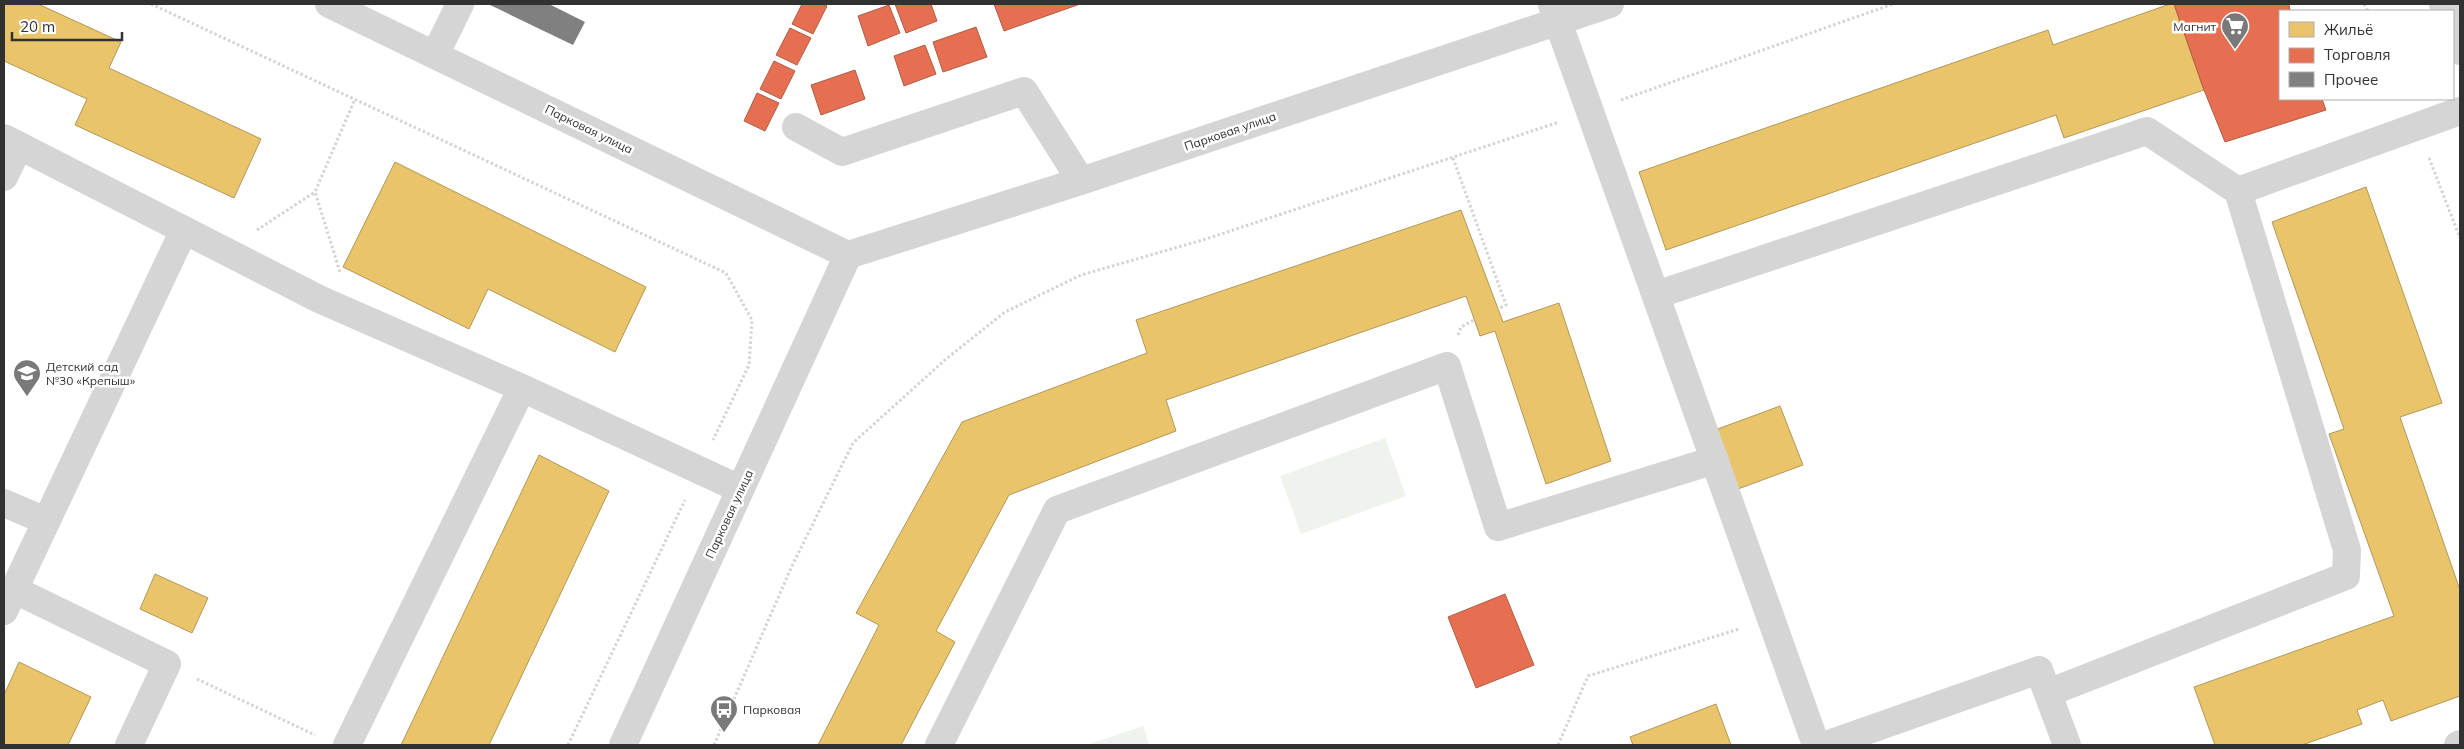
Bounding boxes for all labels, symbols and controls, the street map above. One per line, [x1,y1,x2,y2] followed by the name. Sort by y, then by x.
[12,10,122,42] scale bar
[2279,10,2454,100] legend
[2220,11,2250,50] supermarket icon: Магнит
[20,17,55,36] text: 20 m
[2173,19,2217,34] place label: Магнит
[2324,20,2373,39] text: Жильё
[2324,45,2391,64] text: Торговля
[2324,70,2378,89] text: Прочее
[543,101,635,157] street label: Парковая улица
[1182,108,1278,154] street label: Парковая улица
[12,358,42,397] school or university icon: Детский сад №30 «Крепыш»
[46,359,136,388] place label: Детский сад №30 «Крепыш»
[702,467,756,561] street label: Парковая улица
[709,694,739,733] bus stop icon: Парковая
[743,702,801,717] place label: Парковая

